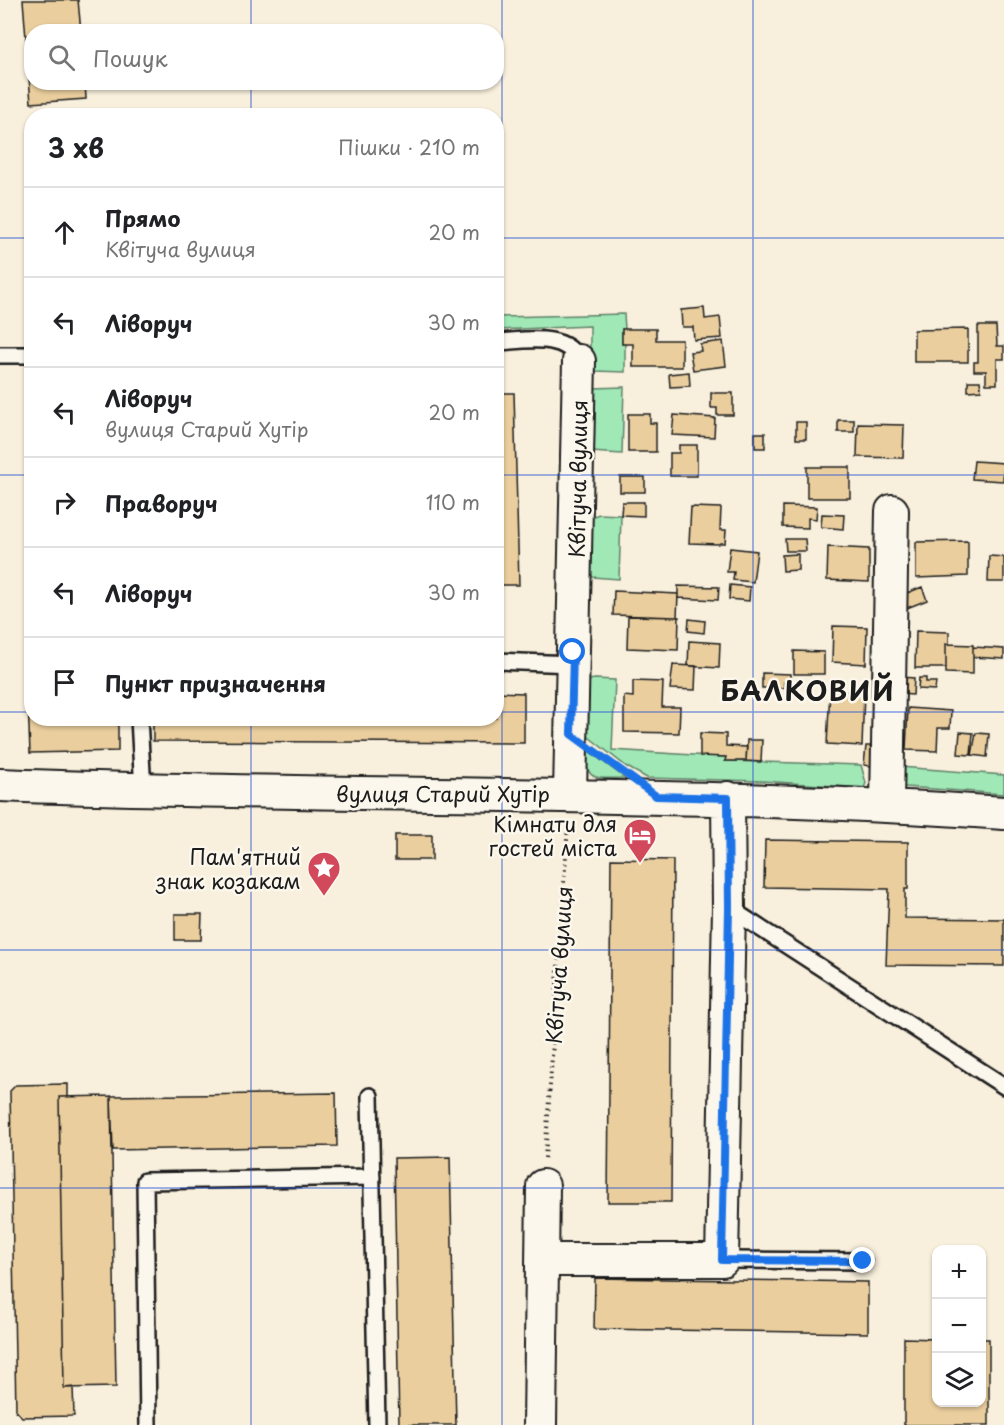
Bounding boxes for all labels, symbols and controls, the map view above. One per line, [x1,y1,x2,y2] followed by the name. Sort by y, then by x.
[24,24,504,90] search box
[45,41,78,74] icon: search
[93,41,168,74] text: Пошук
[48,128,104,167] text: 3 хв
[338,132,480,162] text: Пішки · 210 m
[105,201,180,234] text: Прямо
[48,216,81,249] icon: ahead
[428,217,480,247] text: 20 m
[105,234,256,264] text: Квітуча вулиця
[48,306,81,339] icon: left
[105,306,192,339] text: Ліворуч
[427,307,480,337] text: 30 m
[105,381,192,414] text: Ліворуч
[48,396,81,429] icon: left
[428,397,480,427] text: 20 m
[560,400,594,558] street label: Квітуча вулиця
[105,414,309,444] text: вулиця Старий Хутір
[48,486,81,519] icon: right
[105,486,218,519] text: Праворуч
[426,487,480,517] text: 110 m
[48,576,81,609] icon: left
[105,576,192,609] text: Ліворуч
[427,577,480,607] text: 30 m
[559,638,585,664] route start
[48,666,81,699] icon: arrive
[105,666,326,699] text: Пункт призначення
[721,669,895,710] district label: БАЛКОВИЙ
[336,777,550,809] street label: вулиця Старий Хутір
[489,807,617,863] place label: Кімнати для гостей міста
[622,817,658,864] hotel icon: Кімнати для гостей міста
[155,840,301,896] place label: Пам'ятний знак козакам
[306,850,342,897] place icon: Пам'ятний знак козакам
[537,885,579,1045] street label: Квітуча вулиця
[932,1245,986,1407] map controls
[932,1245,986,1299] button: +
[849,1247,875,1273] route end
[932,1299,986,1353] button: −
[932,1353,986,1407] button: layers

